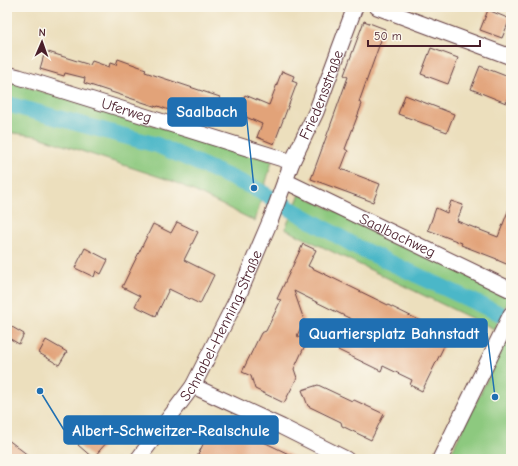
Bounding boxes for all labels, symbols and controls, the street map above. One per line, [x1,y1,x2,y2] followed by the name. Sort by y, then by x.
[22,22,62,62] north arrow
[368,22,480,48] scale bar
[39,26,46,39] text: N
[374,29,402,43] text: 50 m
[295,47,347,142] street label: Friedensstraße
[99,94,154,127] street label: Uferweg
[168,98,246,126] callout: Saalbach
[176,103,238,121] text: Saalbach
[357,209,439,261] street label: Saalbachweg
[176,247,266,405] street label: Schnabel-Henning-Straße
[300,319,487,347] callout: Quartiersplatz Bahnstadt
[309,325,480,343] text: Quartiersplatz Bahnstadt
[64,416,278,444] callout: Albert-Schweitzer-Realschule
[72,422,270,440] text: Albert-Schweitzer-Realschule

